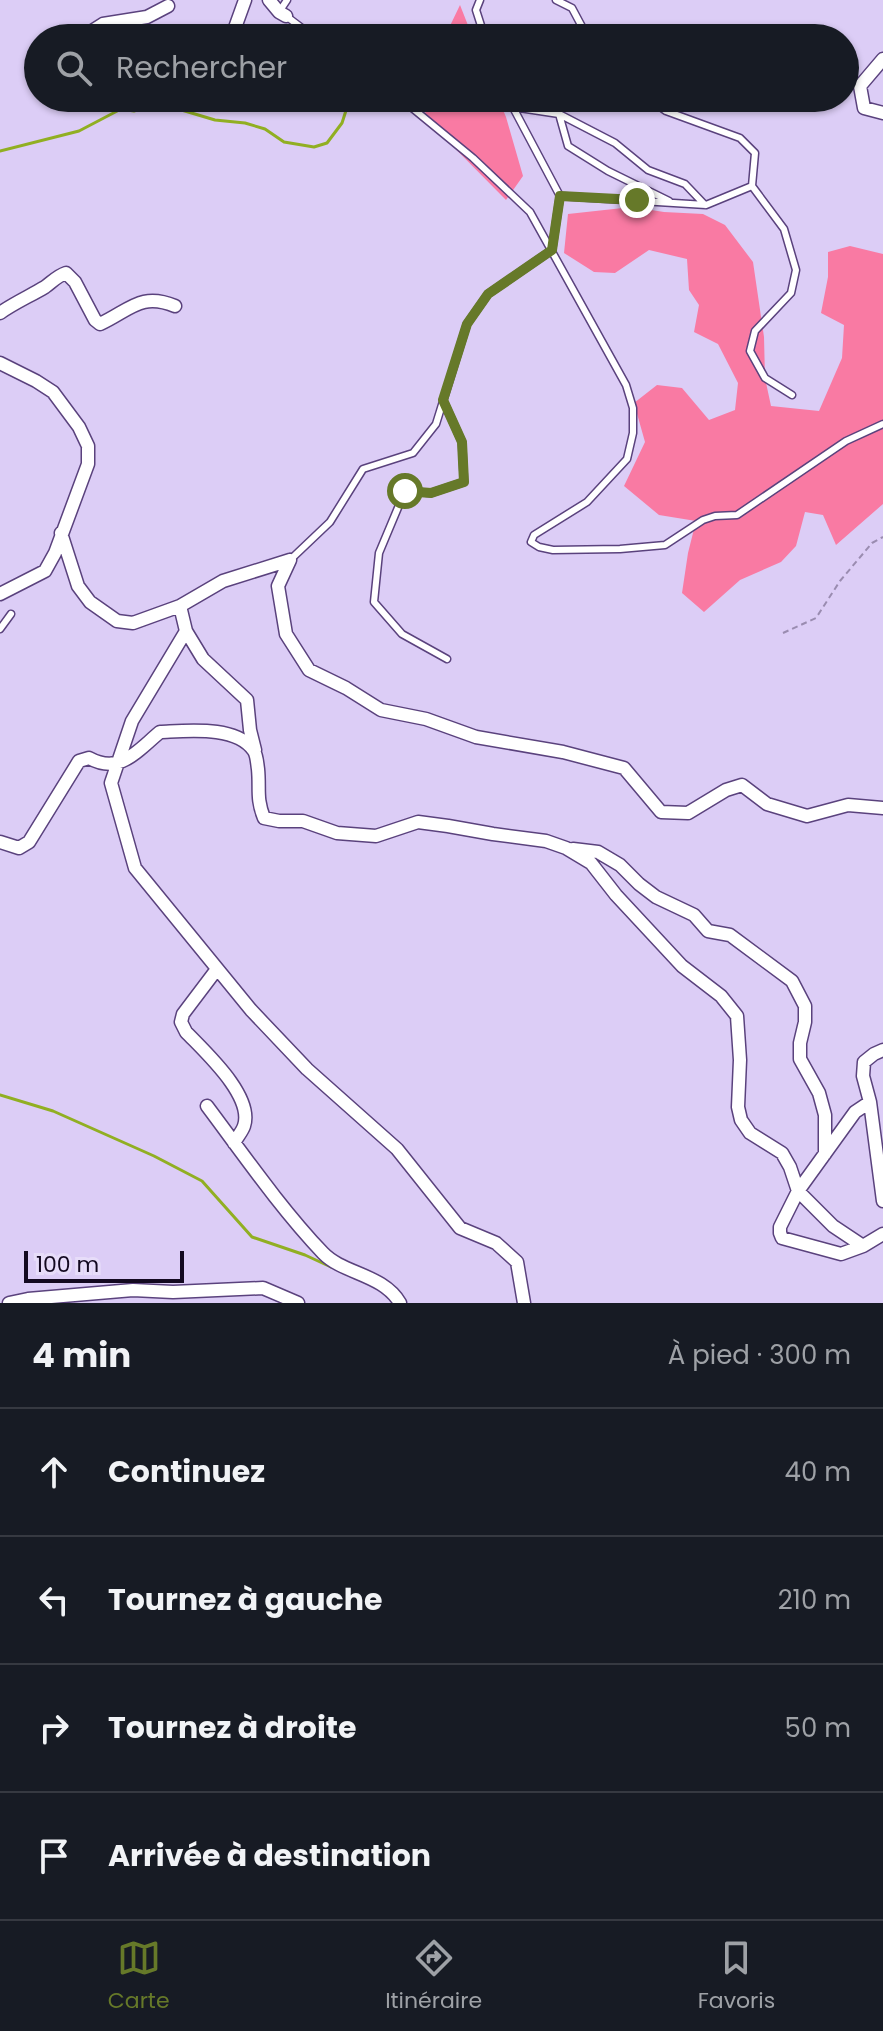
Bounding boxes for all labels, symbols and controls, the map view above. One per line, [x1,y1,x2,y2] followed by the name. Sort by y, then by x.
[24,24,859,112] search box
[52,46,96,90] icon: search
[116,46,287,89] text: Rechercher
[619,182,655,218] route end
[387,473,423,509] route start
[24,1247,184,1283] scale bar
[36,1249,99,1280] text: 100 m
[32,1331,131,1379] text: 4 min
[668,1337,851,1373] text: À pied · 300 m
[32,1450,76,1494] icon: ahead
[108,1450,265,1493] text: Continuez
[785,1454,851,1490] text: 40 m
[32,1578,76,1622] icon: left
[108,1578,382,1621] text: Tournez à gauche
[778,1582,851,1618] text: 210 m
[32,1706,76,1750] icon: right
[108,1706,356,1749] text: Tournez à droite
[785,1710,851,1746] text: 50 m
[32,1834,76,1878] icon: arrive
[108,1834,431,1877] text: Arrivée à destination
[108,1936,170,2017] tab: Carte
[385,1936,482,2017] tab: Itinéraire
[698,1936,775,2017] tab: Favoris

